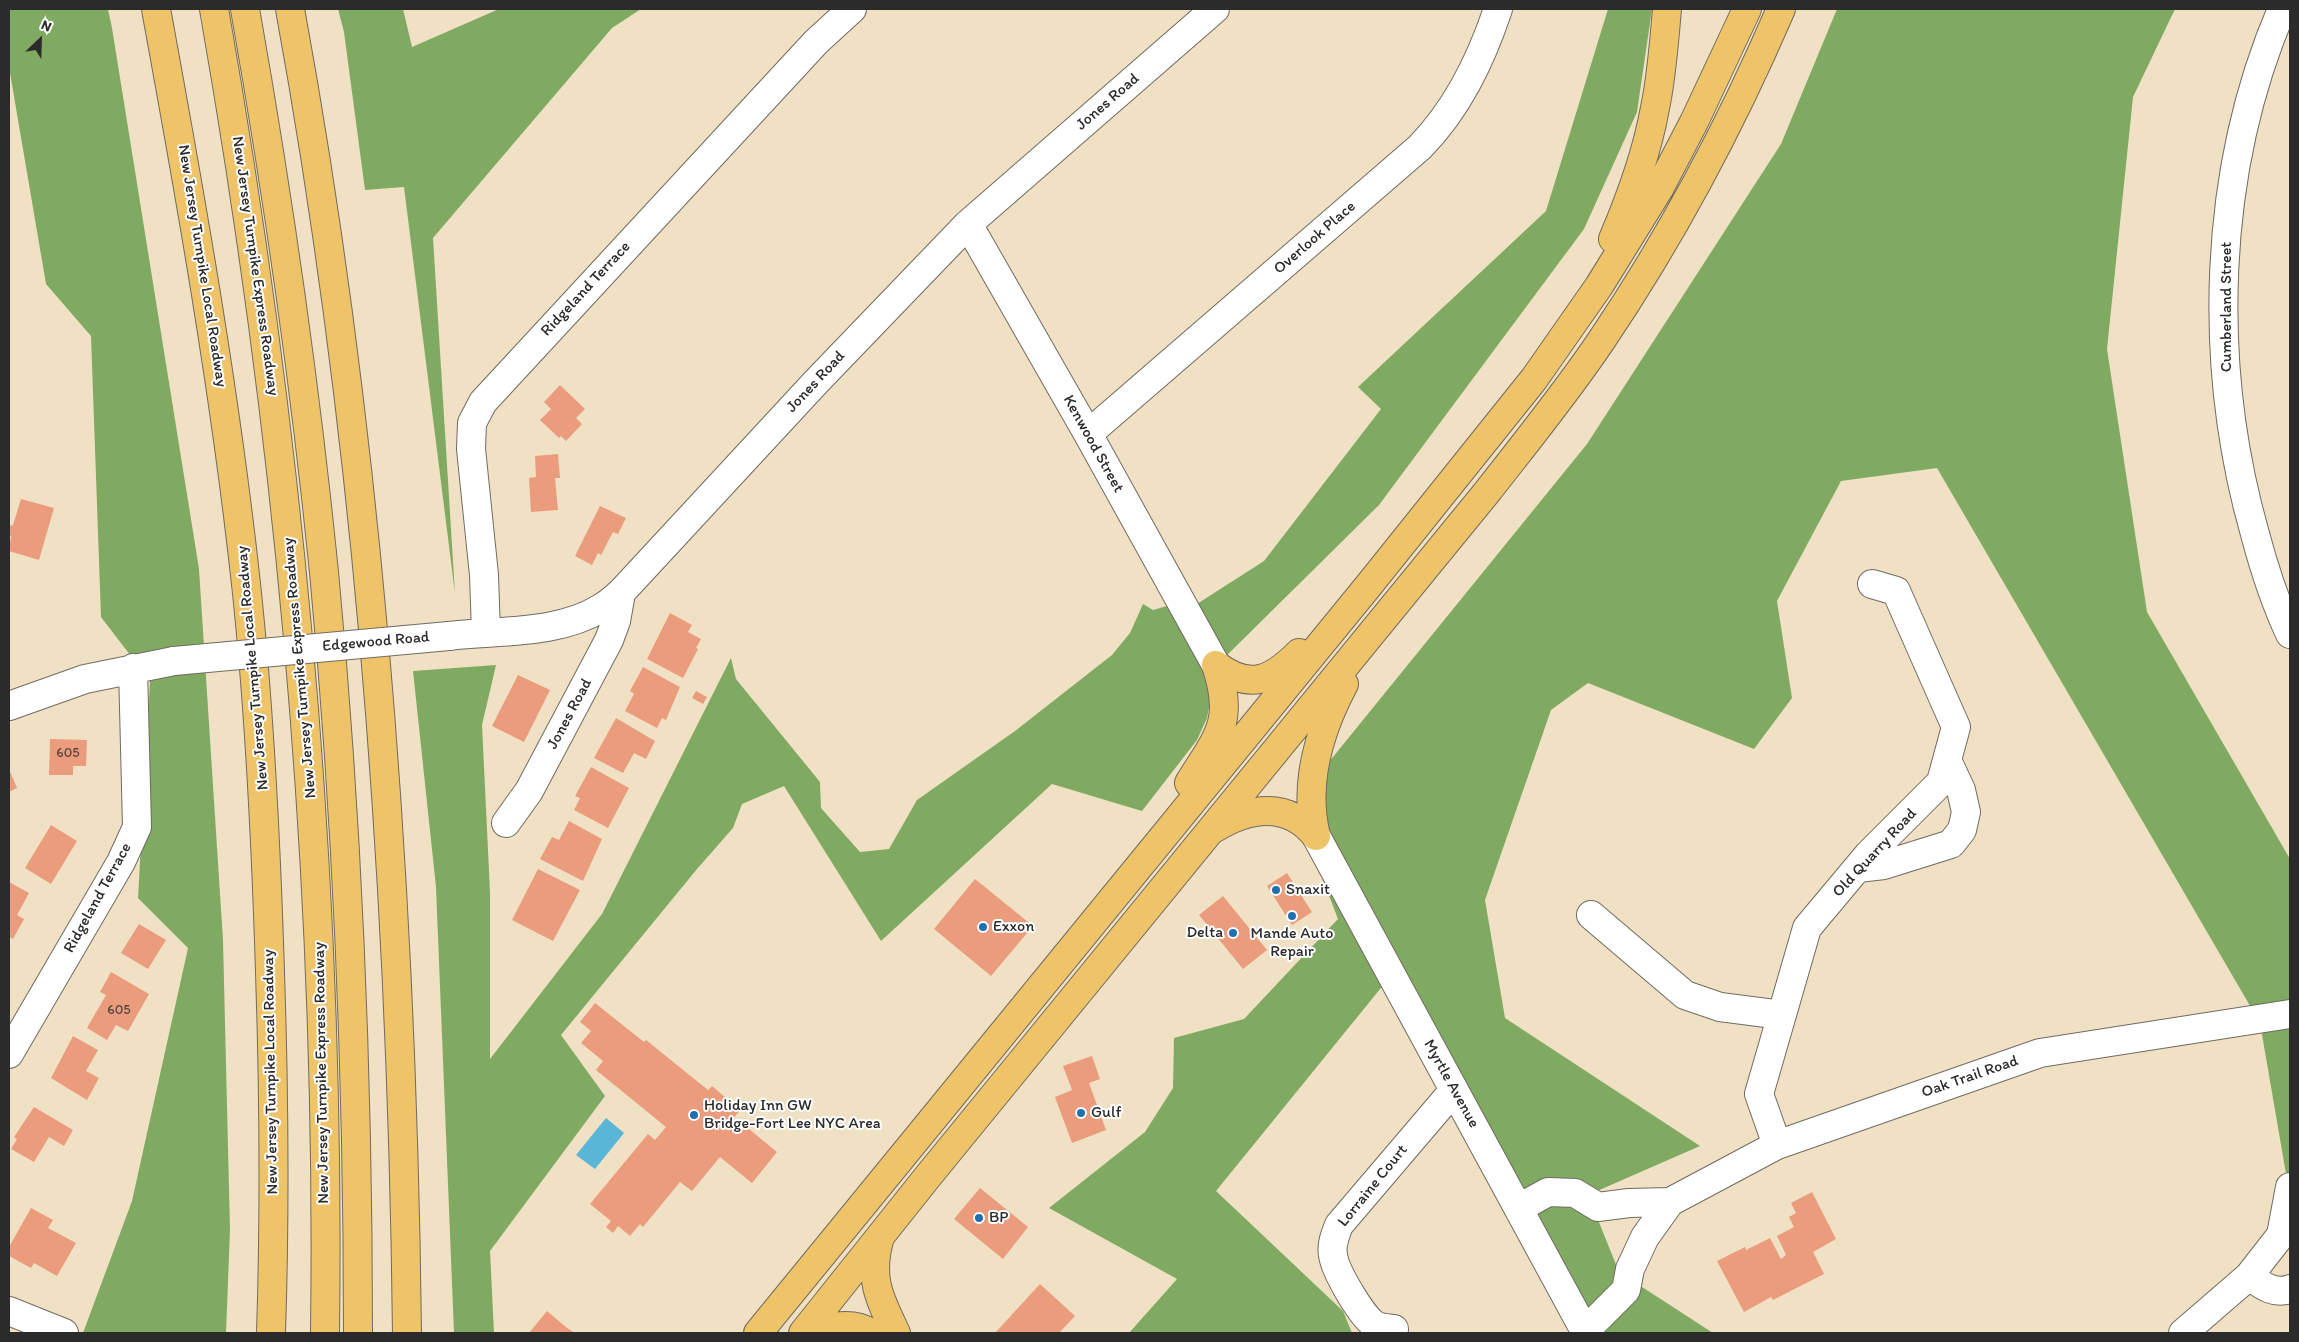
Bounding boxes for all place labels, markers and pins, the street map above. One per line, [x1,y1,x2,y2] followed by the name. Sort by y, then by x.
[1286,880,1330,900] place label: Snaxit
[1270,884,1282,896] marker: Snaxit
[1286,910,1298,922] marker: Mande Auto Repair
[993,917,1034,937] place label: Exxon
[977,921,989,933] marker: Exxon
[1186,923,1223,943] place label: Delta
[1251,924,1333,962] place label: Mande Auto Repair
[1227,927,1239,939] marker: Delta
[704,1096,881,1134] place label: Holiday Inn GW Bridge-Fort Lee NYC Area
[1091,1103,1121,1123] place label: Gulf
[1075,1107,1087,1119] marker: Gulf
[688,1109,700,1121] marker: Holiday Inn GW Bridge-Fort Lee NYC Area
[989,1208,1008,1228] place label: BP
[973,1212,985,1224] marker: BP

